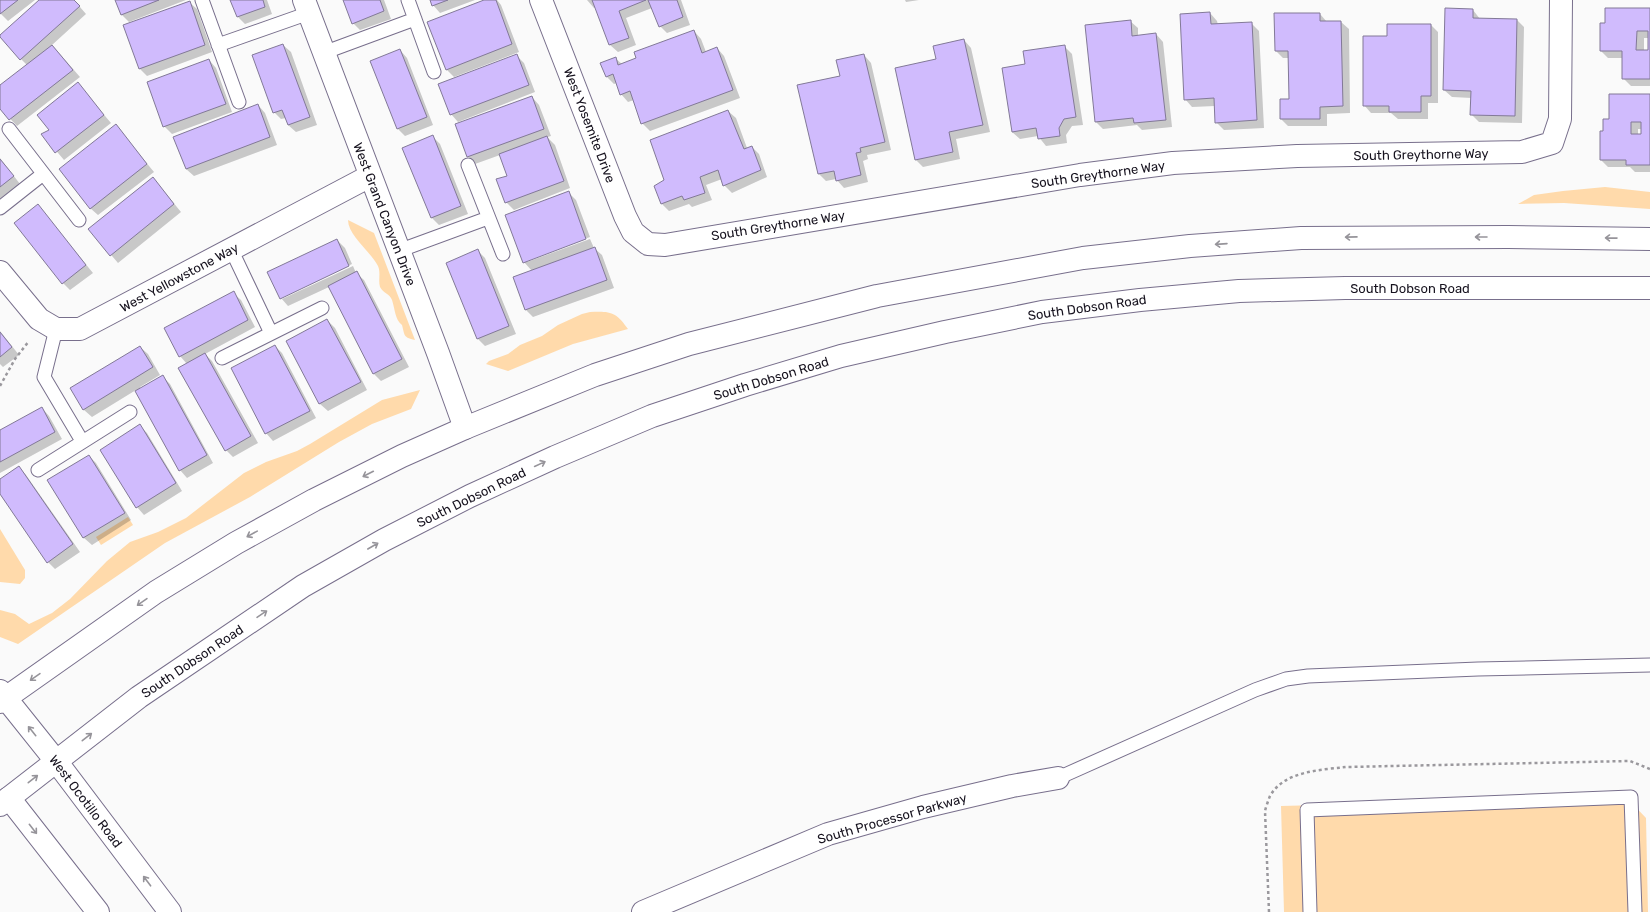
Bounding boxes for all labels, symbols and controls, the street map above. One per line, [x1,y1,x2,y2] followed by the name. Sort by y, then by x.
[561,65,618,185] street label: West Yosemite Drive
[350,140,419,288] street label: West Grand Canyon Drive
[1353,146,1489,163] street label: South Greythorne Way
[1030,158,1166,191] street label: South Greythorne Way
[710,208,846,243] street label: South Greythorne Way
[1475,233,1488,241] one-way arrow
[1345,234,1358,241] one-way arrow
[1605,234,1618,242] one-way arrow
[117,240,241,315] street label: West Yellowstone Way
[1215,240,1228,247] one-way arrow
[1350,281,1470,296] street label: South Dobson Road
[1027,292,1147,323] street label: South Dobson Road
[712,354,831,403] street label: South Dobson Road
[533,460,545,467] one-way arrow
[414,464,528,530] street label: South Dobson Road
[362,470,374,478] one-way arrow
[247,530,259,538] one-way arrow
[367,542,379,550] one-way arrow
[137,598,148,606] one-way arrow
[256,609,268,617] one-way arrow
[138,622,246,701] street label: South Dobson Road
[30,673,41,681] one-way arrow
[27,725,36,736] one-way arrow
[82,733,93,741] one-way arrow
[46,752,125,850] street label: West Ocotillo Road
[27,775,38,784] one-way arrow
[816,790,969,847] street label: South Processor Parkway
[28,823,37,834] one-way arrow
[142,875,151,886] one-way arrow

